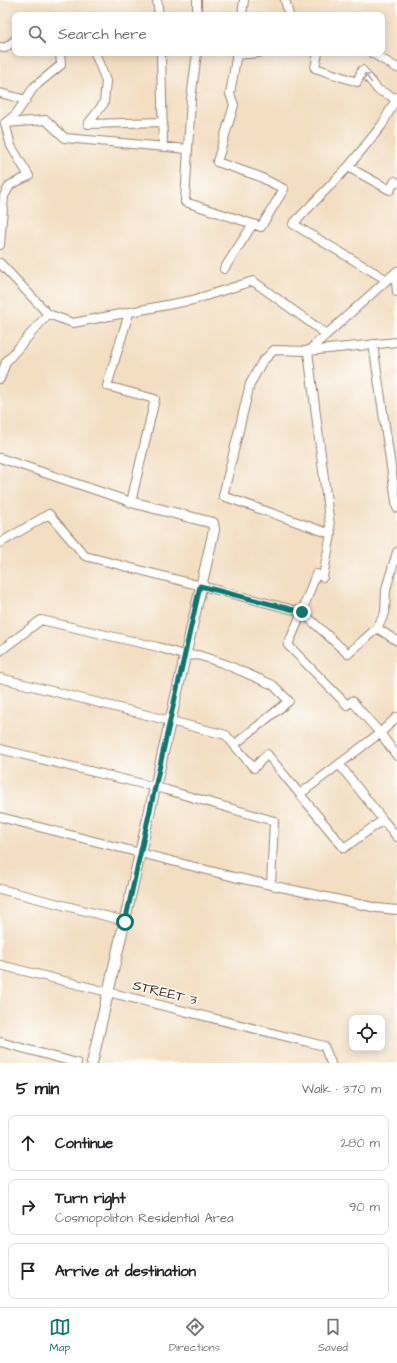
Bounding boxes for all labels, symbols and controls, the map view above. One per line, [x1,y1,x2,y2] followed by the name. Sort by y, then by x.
[12,12,385,56] search box
[26,23,48,45] icon: search
[58,24,147,45] text: Search here
[364,73,373,84] one-way arrow
[293,603,311,621] route end
[116,913,134,931] route start
[130,975,199,1011] street label: STREET 3
[349,1015,385,1051] map controls
[349,1015,385,1051] button: locate
[16,1077,59,1101] text: 5 min
[302,1080,381,1098] text: Walk · 370 m
[17,1132,39,1154] icon: ahead
[55,1133,113,1154] text: Continue
[341,1134,380,1152] text: 280 m
[55,1188,126,1209] text: Turn right
[17,1196,39,1218] icon: right
[349,1198,380,1216] text: 90 m
[55,1209,234,1227] text: Cosmopoliton Residential Area
[17,1260,39,1282] icon: arrive
[55,1261,196,1282] text: Arrive at destination
[49,1316,71,1355] tab: Map
[169,1316,220,1355] tab: Directions
[318,1316,348,1355] tab: Saved

